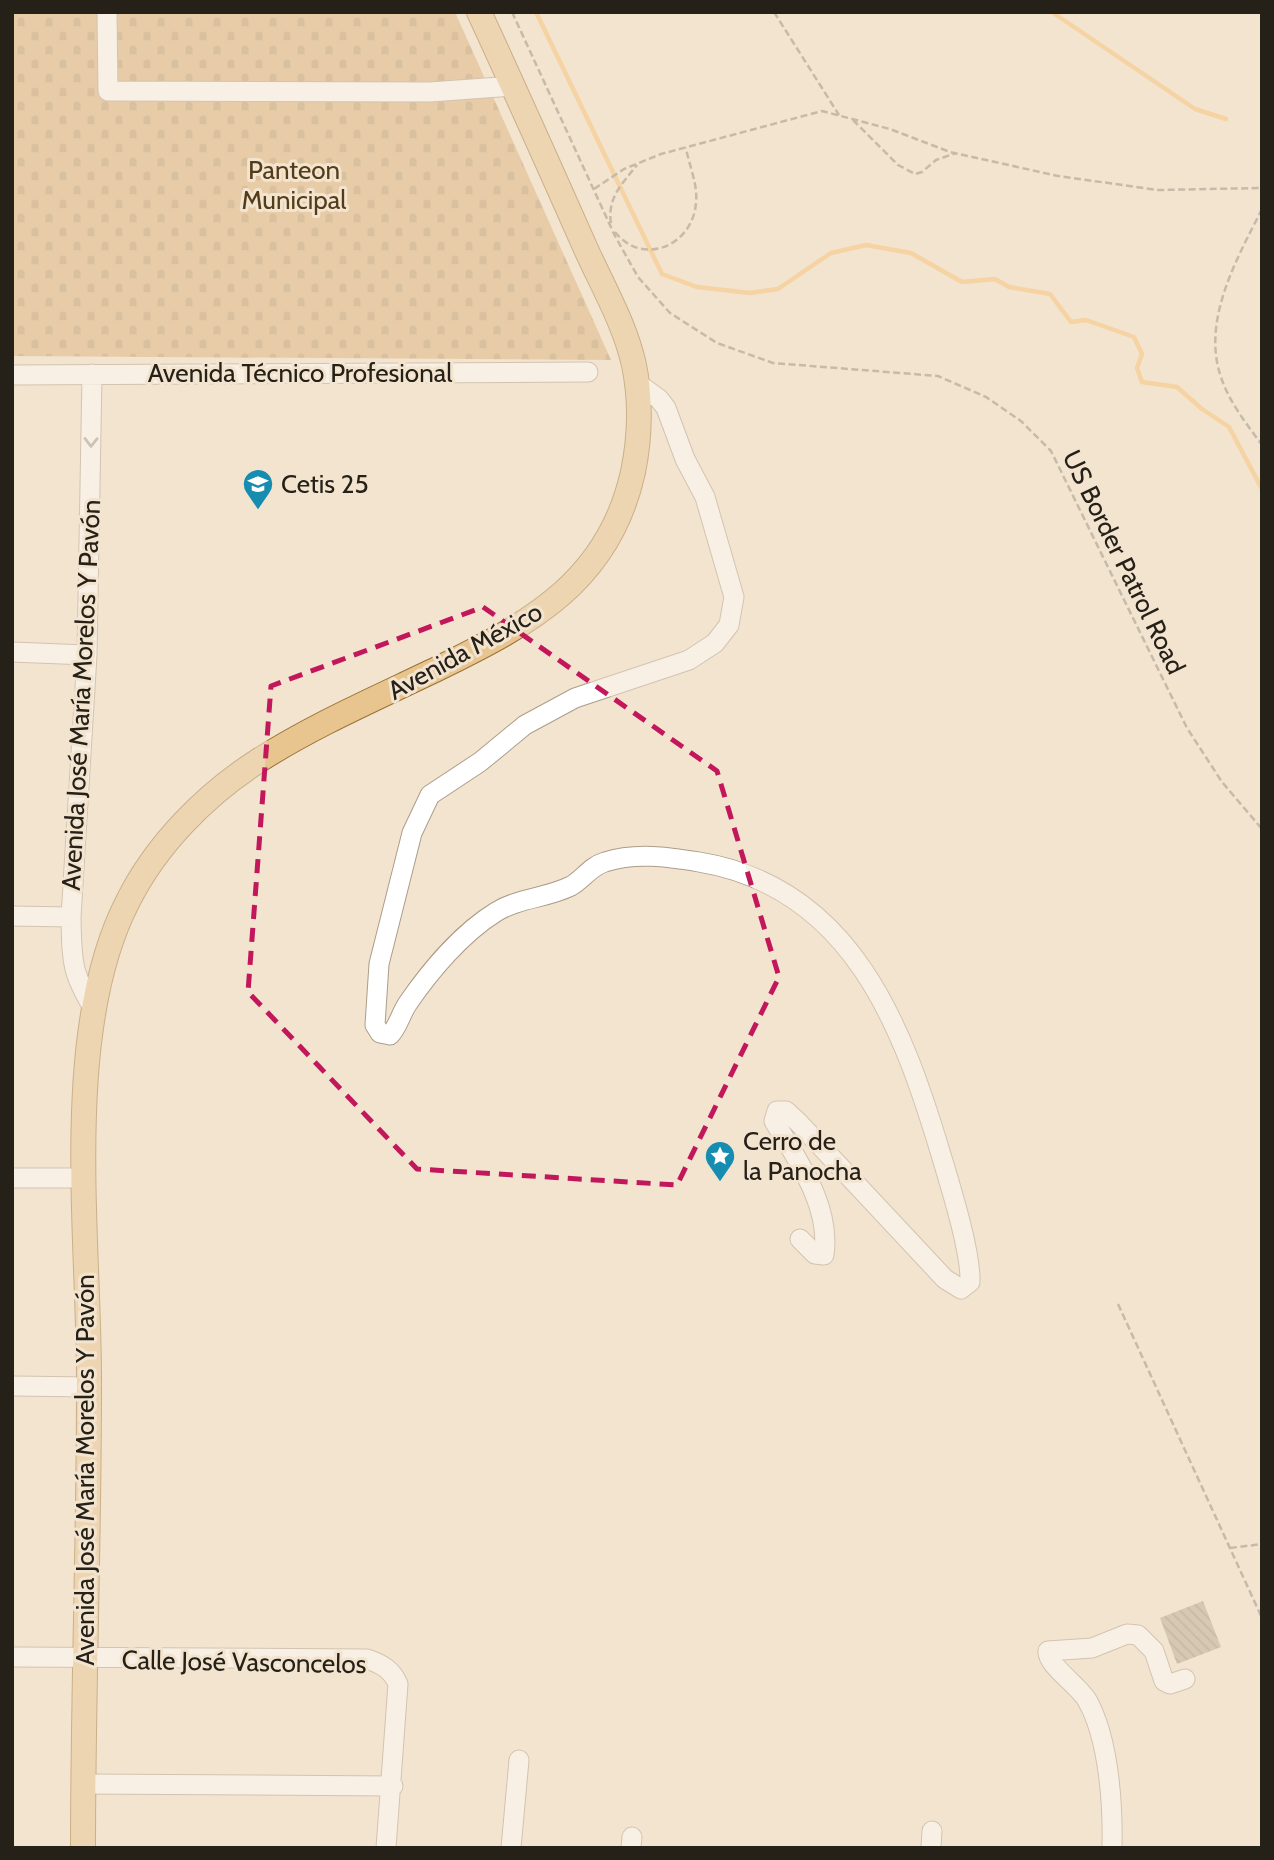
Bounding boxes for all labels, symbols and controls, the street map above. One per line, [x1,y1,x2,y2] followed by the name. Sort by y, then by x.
[242,154,346,216] park label: Panteon Municipal
[148,357,452,389] street label: Avenida Técnico Profesional
[83,438,99,448] one-way arrow
[1056,445,1192,679] street label: US Border Patrol Road
[241,467,275,511] school or university icon: Cetis 25
[281,468,369,500] place label: Cetis 25
[55,499,107,891] street label: Avenida José María Morelos Y Pavón
[382,595,548,707] street label: Avenida México
[743,1125,862,1187] place label: Cerro de la Panocha
[703,1139,737,1183] place icon: Cerro de la Panocha
[69,1274,101,1666] street label: Avenida José María Morelos Y Pavón
[121,1644,367,1680] street label: Calle José Vasconcelos

